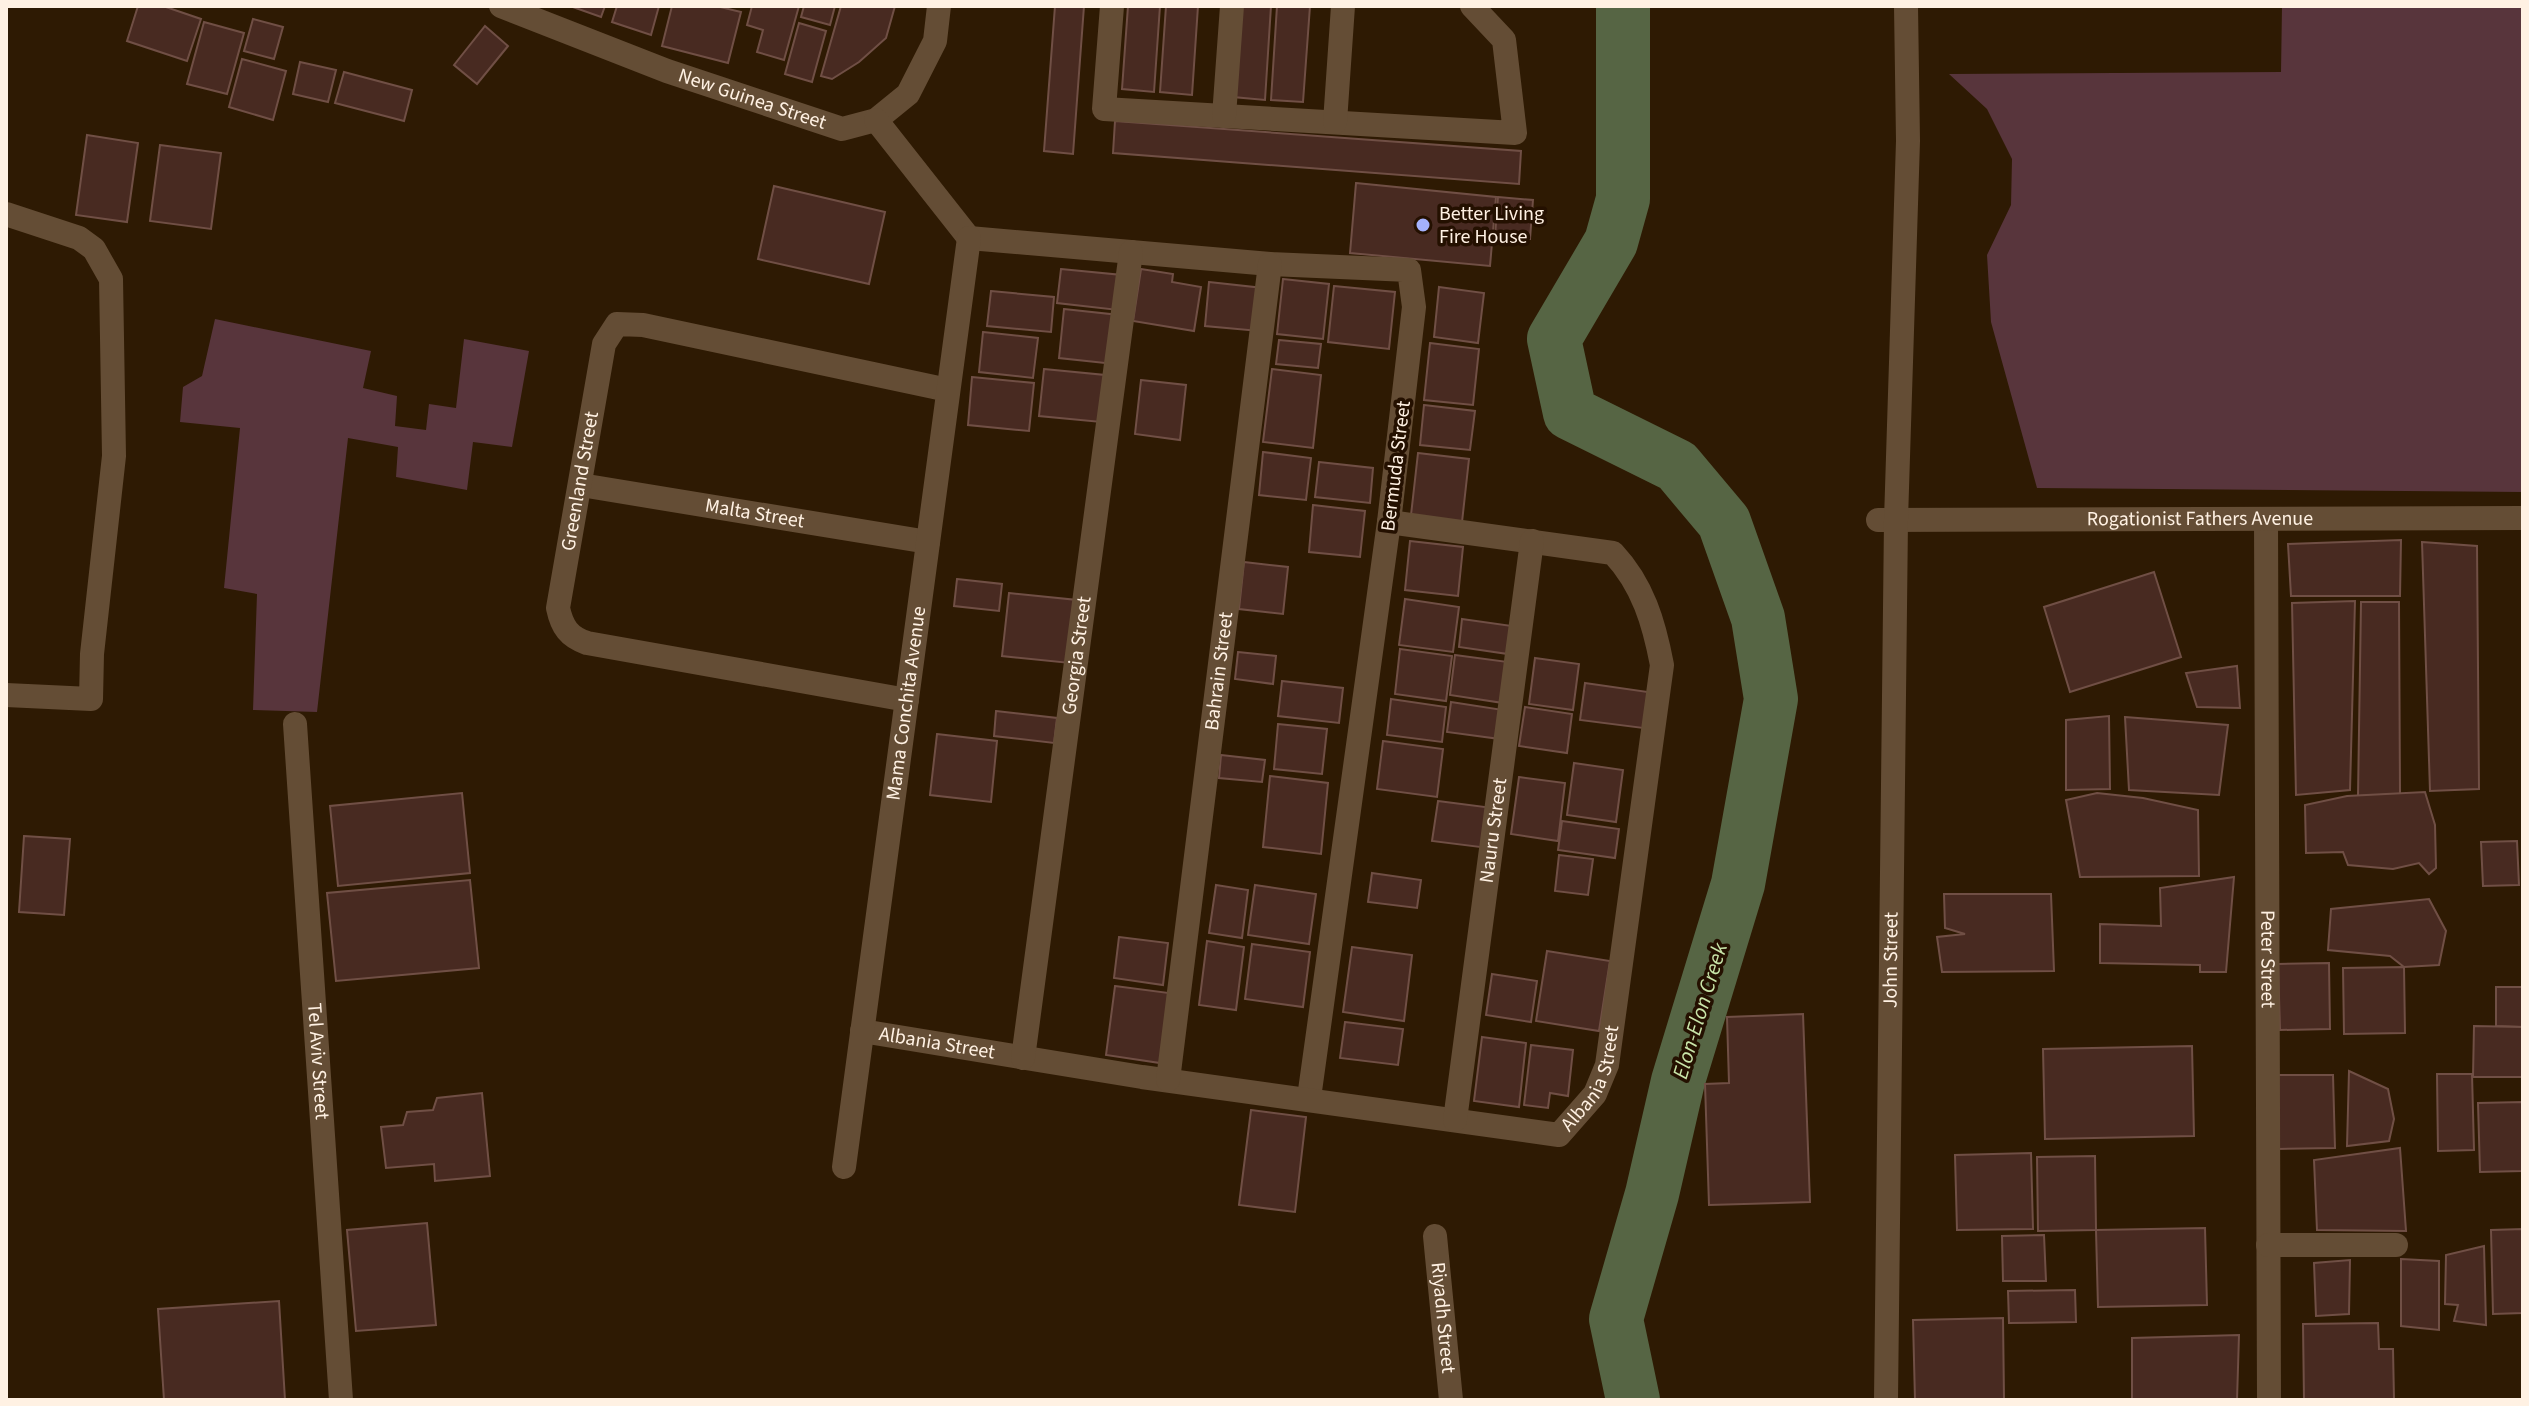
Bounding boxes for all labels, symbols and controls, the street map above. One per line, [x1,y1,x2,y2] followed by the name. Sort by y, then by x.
[674,62,830,137] street label: New Guinea Street
[1439,200,1544,251] place label: Better Living Fire House
[1414,216,1432,234] marker: Better Living Fire House
[1374,399,1418,533] street label: Bermuda Street
[554,409,606,553] street label: Greenland Street
[703,492,807,536] street label: Malta Street
[2087,505,2313,533] street label: Rogationist Fathers Avenue
[1055,594,1099,716] street label: Georgia Street
[879,604,933,802] street label: Mama Conchita Avenue
[1198,610,1240,732] street label: Bahrain Street
[1473,776,1514,885] street label: Nauru Street
[2253,910,2282,1008] street label: Peter Street
[1876,911,1906,1008] street label: John Street
[1664,939,1736,1083] water label: Elon-Elon Creek
[300,1002,336,1121] street label: Tel Aviv Street
[877,1020,997,1067] street label: Albania Street
[1554,1023,1626,1138] street label: Albania Street
[1424,1261,1462,1375] street label: Riyadh Street

